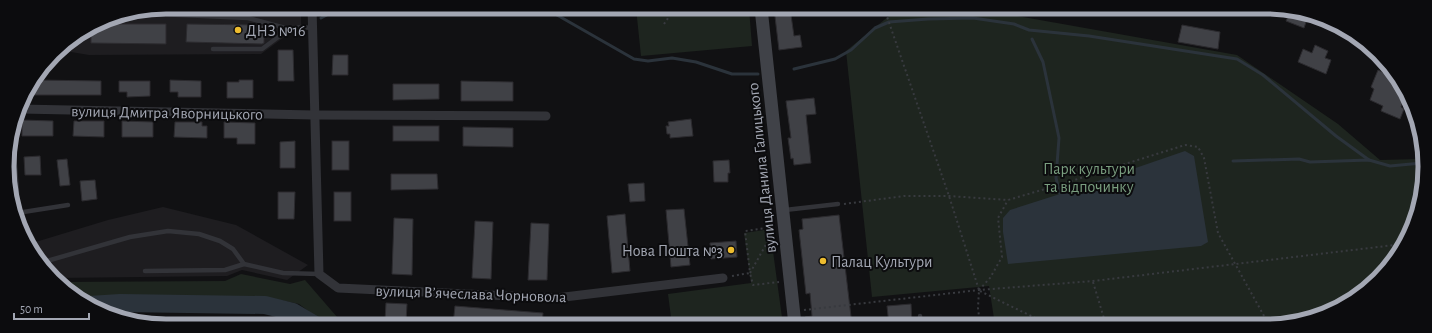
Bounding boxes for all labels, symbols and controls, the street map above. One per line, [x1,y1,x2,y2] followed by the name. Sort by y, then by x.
[246,23,306,39] place label: ДНЗ №16
[233,25,243,35] marker: ДНЗ №16
[745,82,780,254] street label: вулиця Данила Галицького
[71,103,263,124] street label: вулиця Дмитра Яворницького
[1043,161,1135,196] park label: Парк культури та відпочинку
[622,243,723,259] place label: Нова Пошта №3
[726,245,736,255] marker: Нова Пошта №3
[831,254,933,271] place label: Палац Культури
[818,256,828,266] marker: Палац Культури
[375,283,567,306] street label: вулиця Вʼячеслава Чорновола
[14,295,89,321] scale bar
[20,303,43,315] text: 50 m

